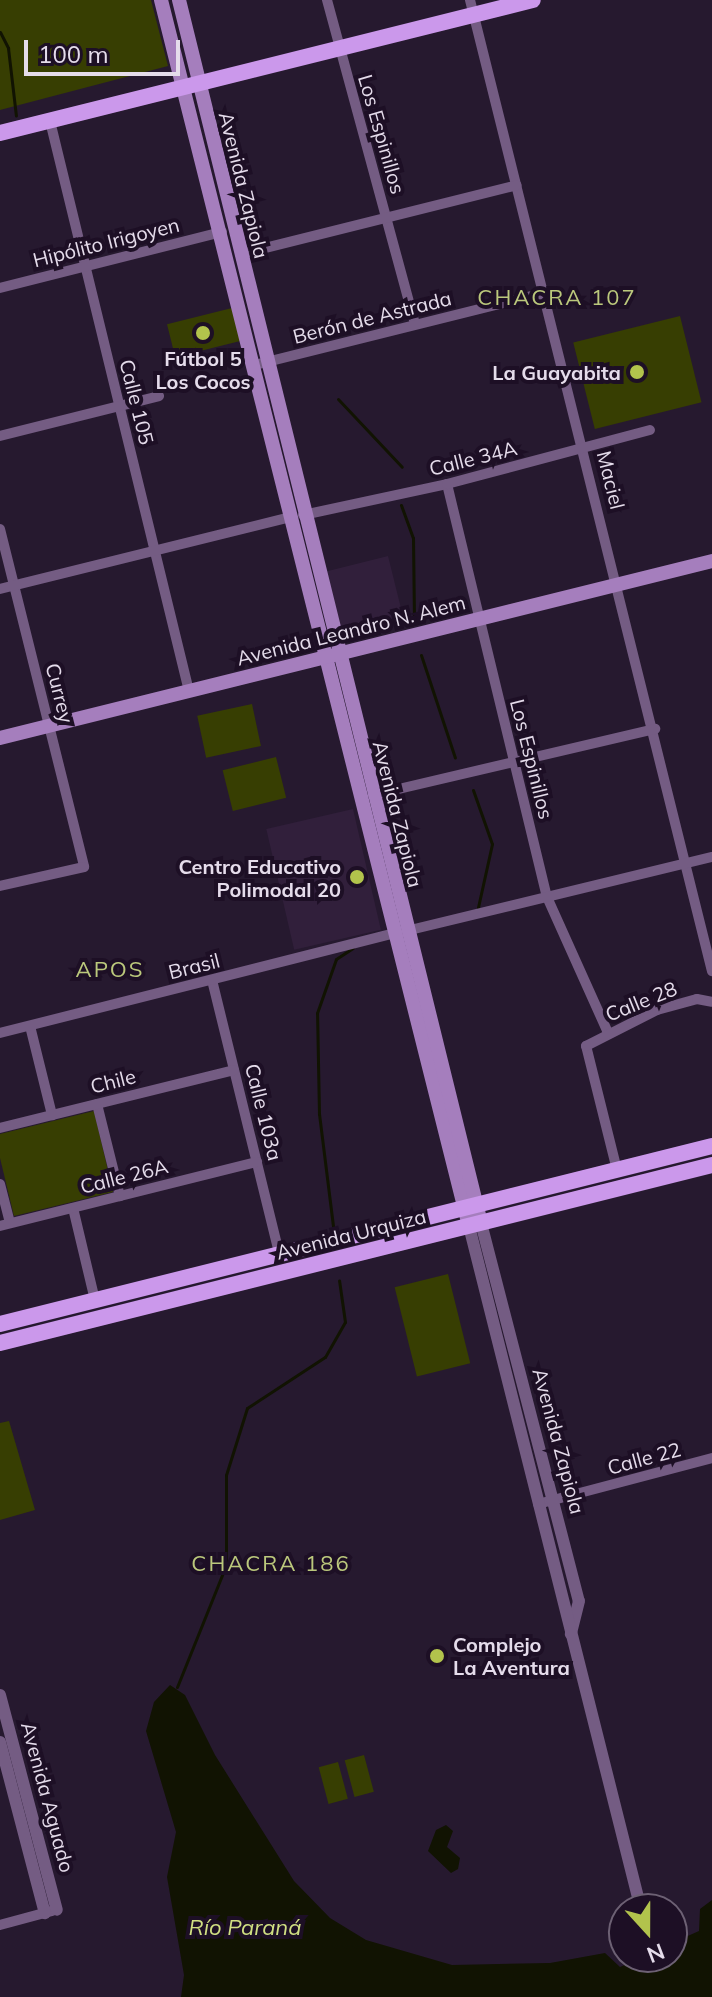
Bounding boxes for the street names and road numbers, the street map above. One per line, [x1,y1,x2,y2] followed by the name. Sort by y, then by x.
[354,72,410,196] street label: Los Espinillos
[214,109,274,261] street label: Avenida Zapiola
[30,212,182,272] street label: Hipólito Irigoyen
[290,286,454,348] street label: Berón de Astrada
[115,357,159,447] street label: Calle 105
[427,436,519,480] street label: Calle 34A
[592,448,630,512] street label: Maciel
[234,590,468,670] street label: Avenida Leandro N. Alem
[41,661,79,725] street label: Currey
[505,696,559,822] street label: Los Espinillos
[368,738,428,890] street label: Avenida Zapiola
[166,948,222,984] street label: Brasil
[602,976,680,1026] street label: Calle 28
[240,1061,288,1163] street label: Calle 103a
[88,1064,138,1098] street label: Chile
[78,1154,170,1198] street label: Calle 26A
[274,1204,428,1264] street label: Avenida Urquiza
[528,1366,590,1516] street label: Avenida Zapiola
[605,1437,683,1479] street label: Calle 22
[16,1719,80,1875] street label: Avenida Aguado

